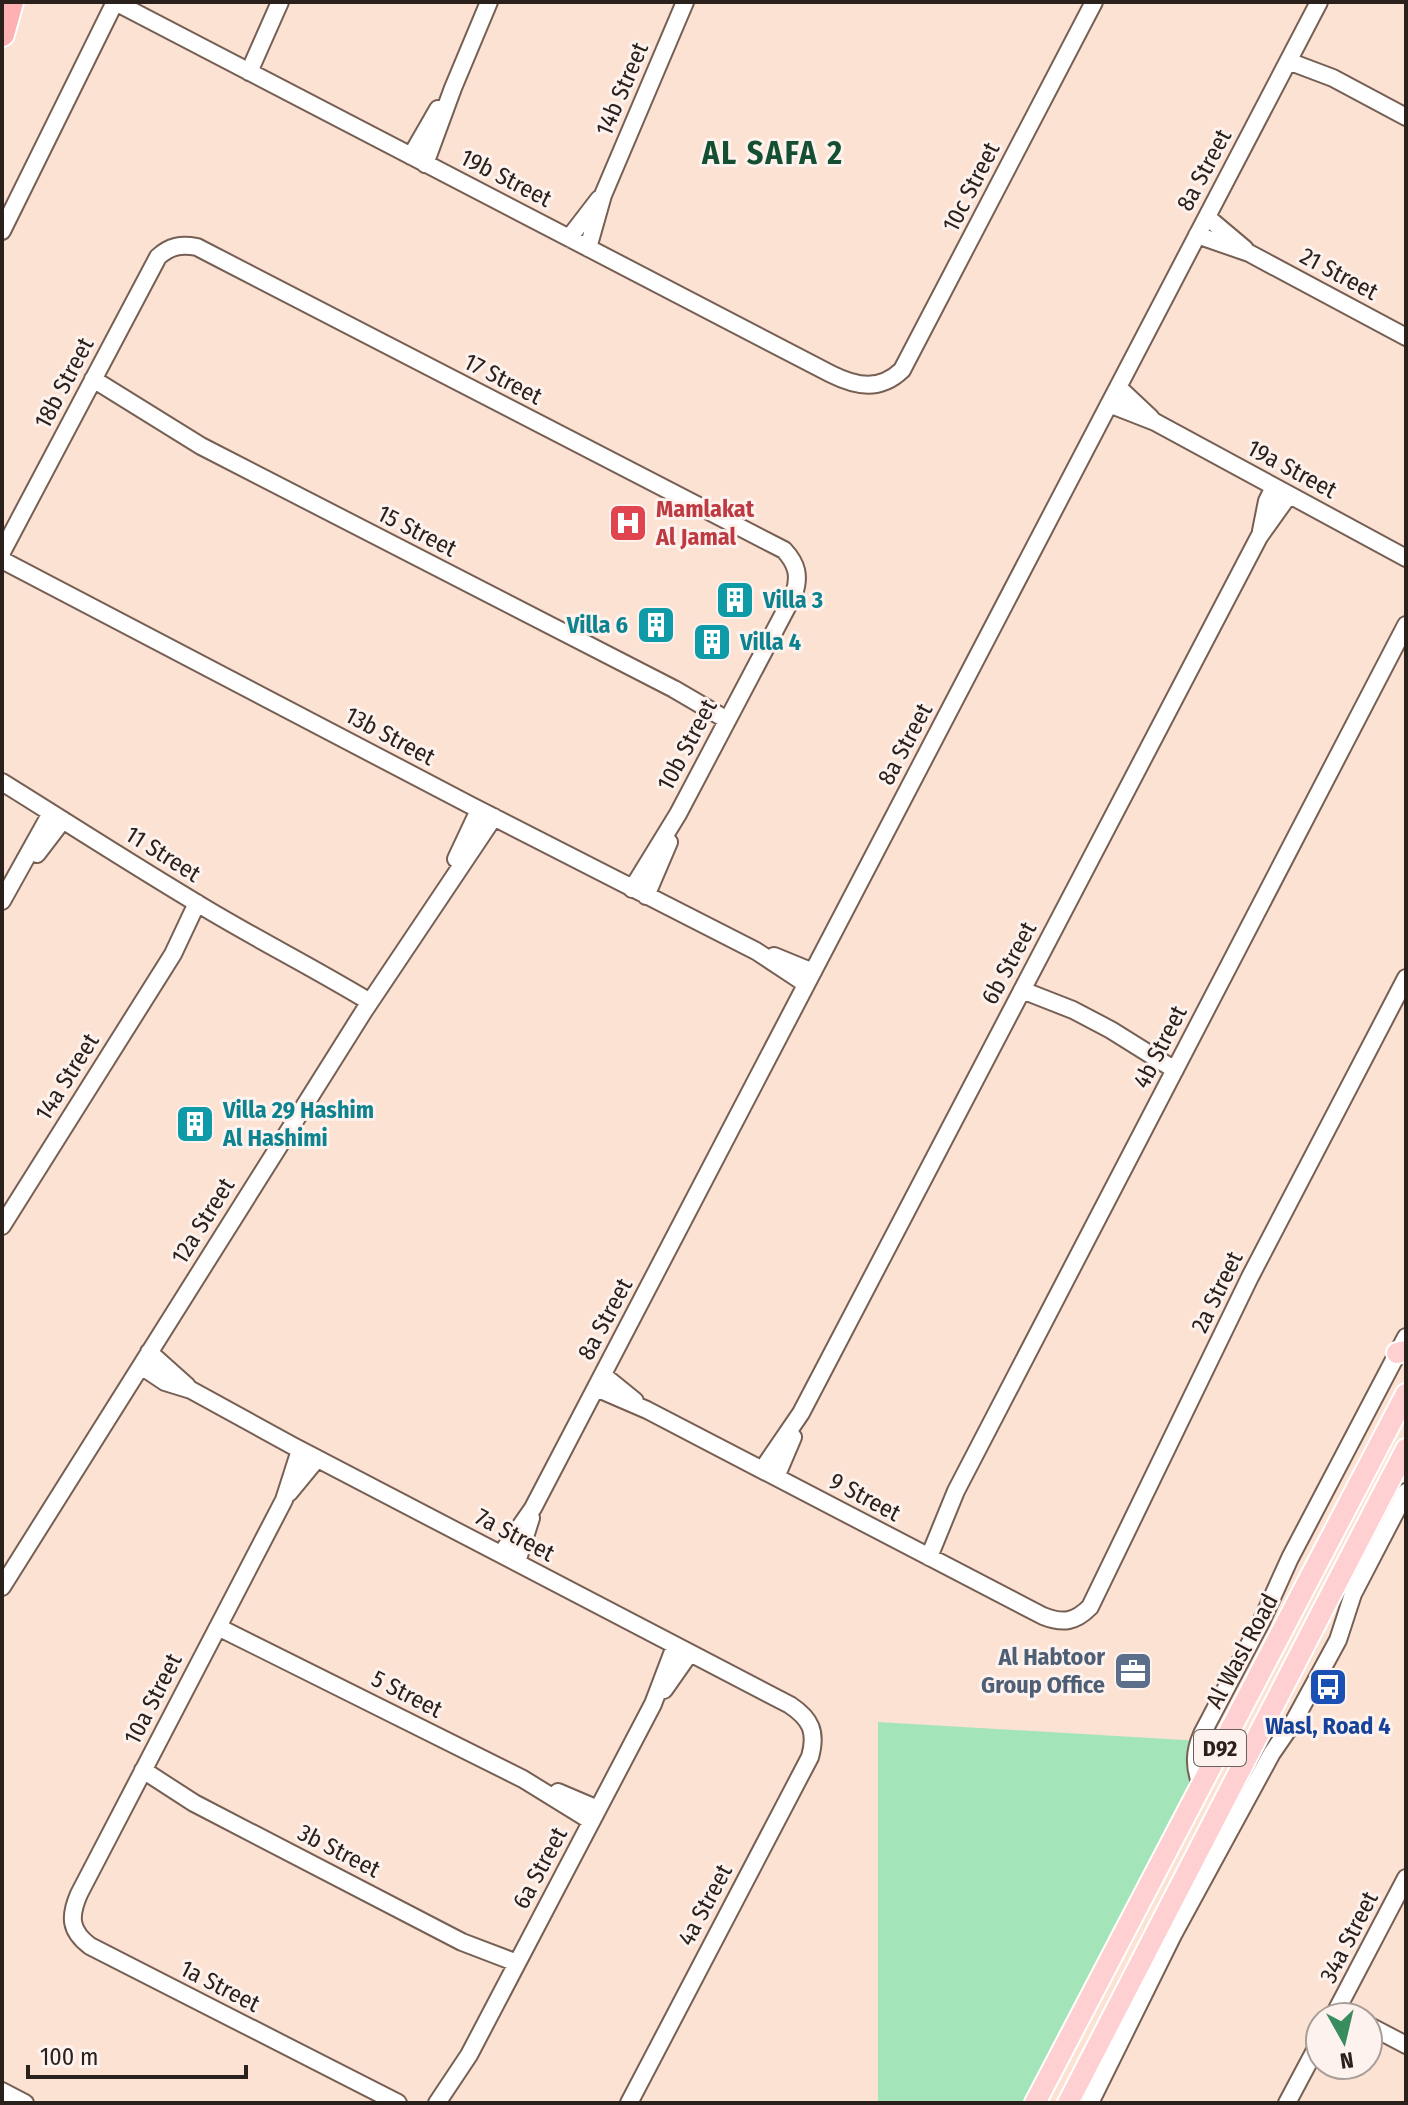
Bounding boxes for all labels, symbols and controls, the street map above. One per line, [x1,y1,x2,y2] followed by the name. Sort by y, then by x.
[590,38,654,140] street label: 14b Street
[1171,124,1237,216] street label: 8a Street
[701,134,844,172] district label: AL SAFA 2
[937,137,1006,236] street label: 10c Street
[456,143,556,213] street label: 19b Street
[1295,242,1383,306] street label: 21 Street
[28,333,100,433] street label: 18b Street
[459,348,547,411] street label: 17 Street
[1243,434,1342,504] street label: 19a Street
[655,495,755,551] place label: Mamlakat Al Jamal
[373,499,461,563] street label: 15 Street
[607,502,649,544] hospital icon: Mamlakat Al Jamal
[714,579,756,621] building icon: Villa 3
[762,586,823,614] place label: Villa 3
[635,604,677,646] building icon: Villa 6
[566,611,628,639] place label: Villa 6
[691,621,733,663] building icon: Villa 4
[739,628,801,656] place label: Villa 4
[651,694,723,795] street label: 10b Street
[872,698,938,790] street label: 8a Street
[340,701,440,771] street label: 13b Street
[120,820,206,888] street label: 11 Street
[976,917,1042,1009] street label: 6b Street
[1127,1001,1193,1093] street label: 4b Street
[29,1028,105,1126] street label: 14a Street
[222,1096,374,1152] place label: Villa 29 Hashim Al Hashimi
[174,1103,216,1145] building icon: Villa 29 Hashim Al Hashimi
[166,1173,240,1269] street label: 12a Street
[1185,1247,1249,1337] street label: 2a Street
[572,1273,638,1365] street label: 8a Street
[825,1467,905,1527] street label: 9 Street
[471,1503,559,1567] street label: 7a Street
[1200,1589,1284,1713] street label: Al Wasl Road
[981,1643,1105,1699] place label: Al Habtoor Group Office
[118,1649,188,1749] street label: 10a Street
[1112,1650,1154,1692] office icon: Al Habtoor Group Office
[367,1664,447,1724] street label: 5 Street
[1307,1666,1349,1708] bus stop icon: Wasl, Road 4
[1265,1712,1391,1740] place label: Wasl, Road 4
[1194,1730,1246,1766] road number: D92
[293,1818,385,1884] street label: 3b Street
[507,1822,573,1914] street label: 6a Street
[672,1859,738,1950] street label: 4a Street
[1314,1887,1384,1987] street label: 34a Street
[175,1954,265,2018] street label: 1a Street
[1304,2001,1384,2081] north arrow
[28,2029,246,2079] scale bar
[40,2043,98,2071] text: 100 m
[1338,2046,1355,2075] text: N

